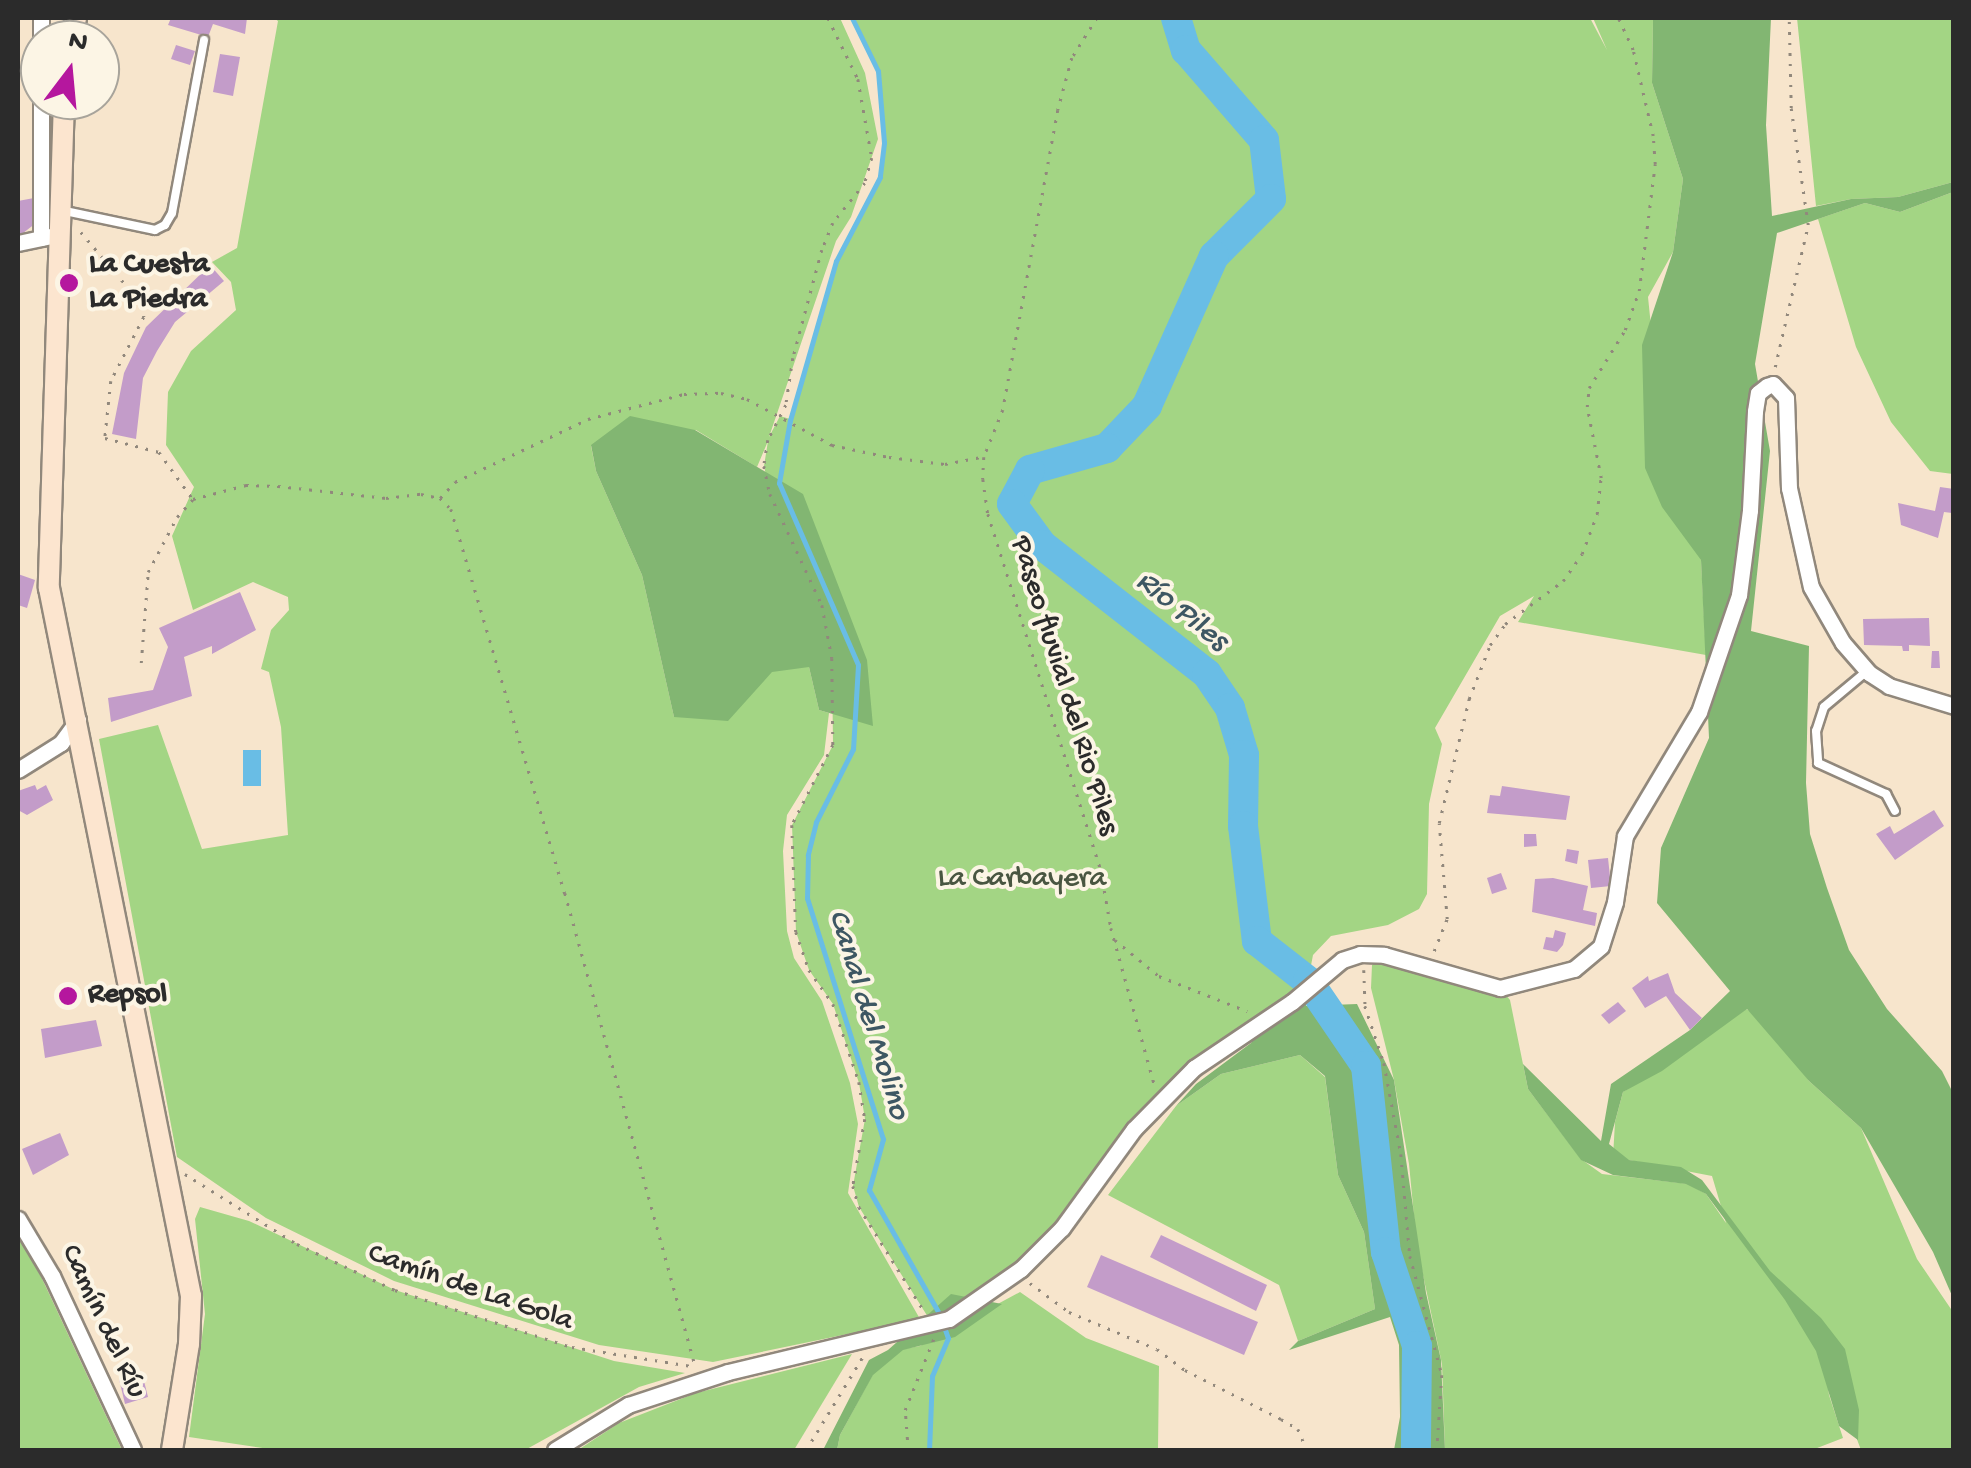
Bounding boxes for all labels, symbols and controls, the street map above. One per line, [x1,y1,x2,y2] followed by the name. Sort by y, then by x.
[20,20,120,120] north arrow
[65,24,91,61] text: N
[89,248,210,318] place label: La Cuesta La Piedra
[58,272,80,294] marker: La Cuesta La Piedra
[1000,532,1126,840] street label: Paseo fluvial del Rio Piles
[1127,563,1235,661] water label: Río Piles
[938,862,1106,898] park label: La Carbayera
[817,906,917,1124] water label: Canal del Molino
[88,978,167,1014] place label: Repsol
[57,985,79,1007] marker: Repsol
[363,1237,577,1341] street label: Camín de La Gola
[51,1240,153,1404] street label: Camín del Ríu

